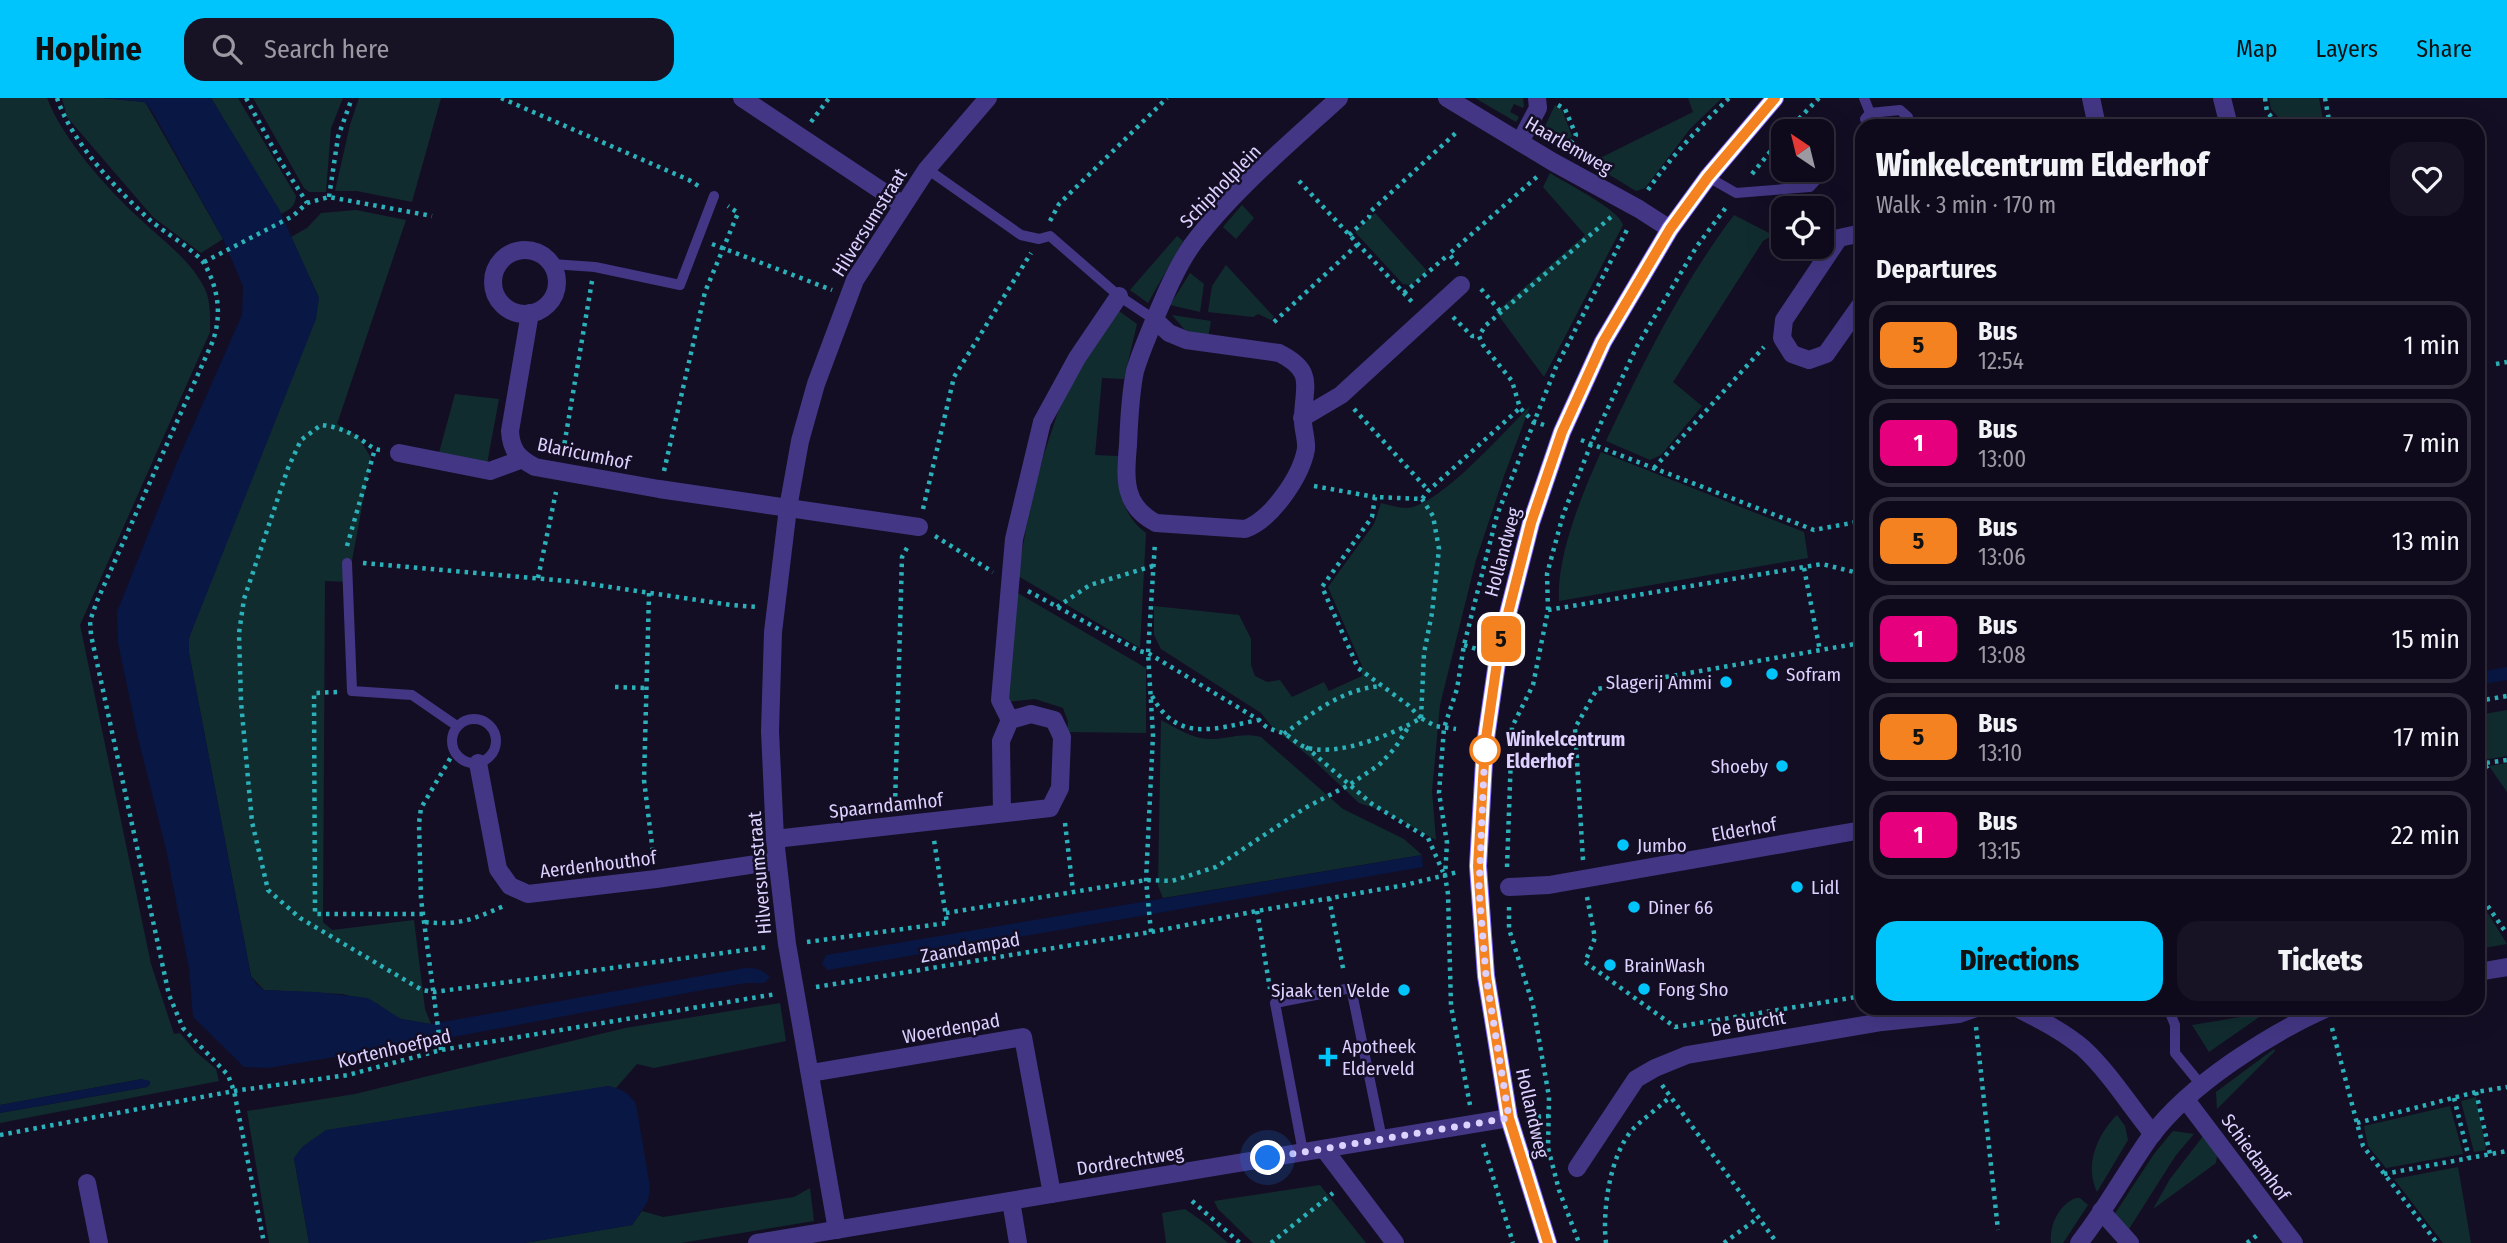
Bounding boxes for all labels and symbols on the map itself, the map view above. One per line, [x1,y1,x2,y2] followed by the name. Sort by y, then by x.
[1521,111,1616,180] street label: Haarlemweg
[1771,119,1834,182] north arrow
[1175,140,1266,233] street label: Schipholplein
[827,163,912,281] street label: Hilversumstraat
[535,432,634,475] street label: Blaricumhof
[1480,505,1525,599] street label: Hollandweg
[1478,616,1524,662] line badge: 5
[1786,663,1841,686] place label: Sofram
[1764,666,1780,682] marker: Sofram
[1606,671,1712,694] place label: Slagerij Ammi
[1718,674,1734,690] marker: Slagerij Ammi
[1506,728,1625,773] place label: Winkelcentrum Elderhof
[1470,735,1500,765] marker: Winkelcentrum Elderhof
[1711,755,1769,778] place label: Shoeby
[1774,758,1790,774] marker: Shoeby
[828,788,945,823] street label: Spaarndamhof
[743,810,776,935] street label: Hilversumstraat
[1710,812,1780,847] street label: Elderhof
[1637,834,1687,857] place label: Jumbo
[1615,837,1631,853] marker: Jumbo
[539,846,659,883] street label: Aerdenhouthof
[1811,876,1839,899] place label: Lidl
[1789,879,1805,895] marker: Lidl
[1648,896,1713,919] place label: Diner 66
[1626,899,1642,915] marker: Diner 66
[918,927,1022,968] street label: Zaandampad
[1624,954,1706,977] place label: BrainWash
[1602,957,1618,973] marker: BrainWash
[1658,978,1729,1001] place label: Fong Sho
[1271,979,1390,1002] place label: Sjaak ten Velde
[1636,981,1652,997] marker: Fong Sho
[1396,982,1412,998] marker: Sjaak ten Velde
[1709,1005,1788,1041] street label: De Burcht
[901,1009,1002,1048] street label: Woerdenpad
[335,1024,453,1073] street label: Kortenhoefpad
[1342,1035,1416,1080] place label: Apotheek Elderveld
[1320,1049,1336,1065] marker: Apotheek Elderveld
[1511,1066,1554,1160] street label: Hollandweg
[2216,1109,2295,1206] street label: Schiedamhof
[1250,1140,1285,1175] your location
[1075,1141,1185,1180] street label: Dordrechtweg

